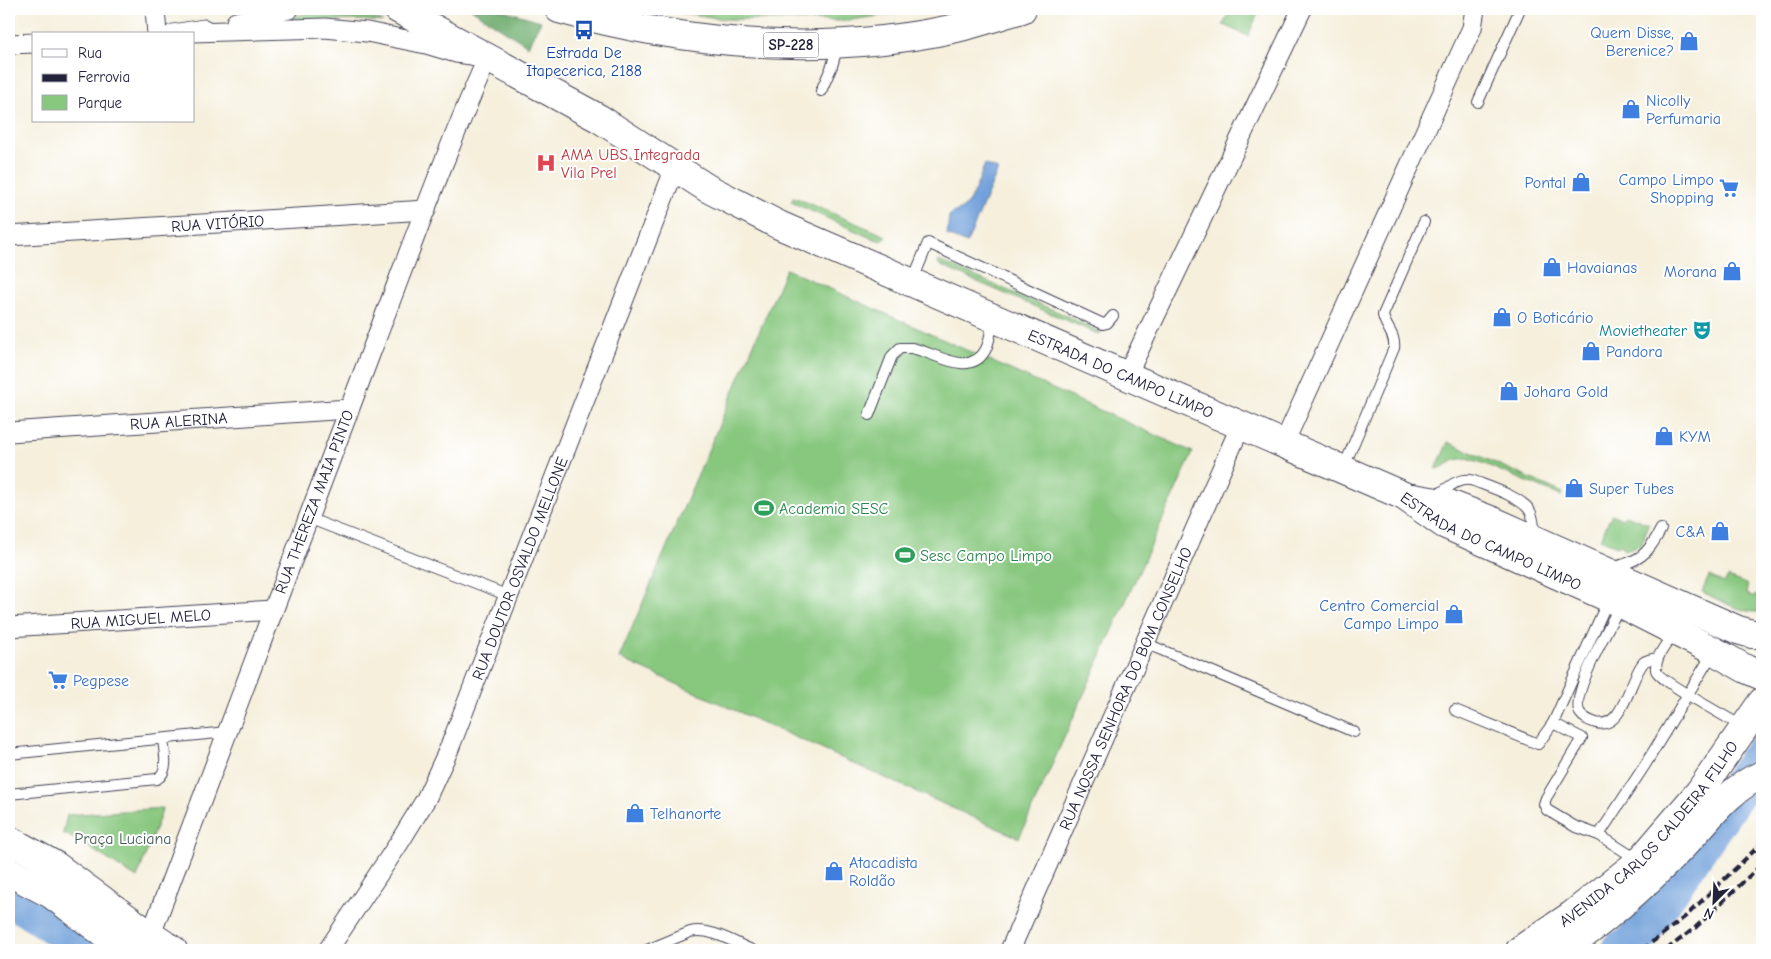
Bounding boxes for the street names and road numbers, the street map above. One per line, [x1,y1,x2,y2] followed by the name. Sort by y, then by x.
[764,32,818,58] road number: SP-228
[171,212,265,236] street label: RUA VITÓRIO
[1025,326,1216,422] street label: ESTRADA DO CAMPO LIMPO
[272,408,358,596] street label: RUA THEREZA MAIA PINTO
[129,409,228,434] street label: RUA ALERINA
[469,454,572,683] street label: RUA DOUTOR OSVALDO MELLONE
[1397,488,1584,594] street label: ESTRADA DO CAMPO LIMPO
[1056,544,1196,833] street label: RUA NOSSA SENHORA DO BOM CONSELHO
[70,606,212,633] street label: RUA MIGUEL MELO
[1553,735,1741,929] street label: AVENIDA CARLOS CALDEIRA FILHO

